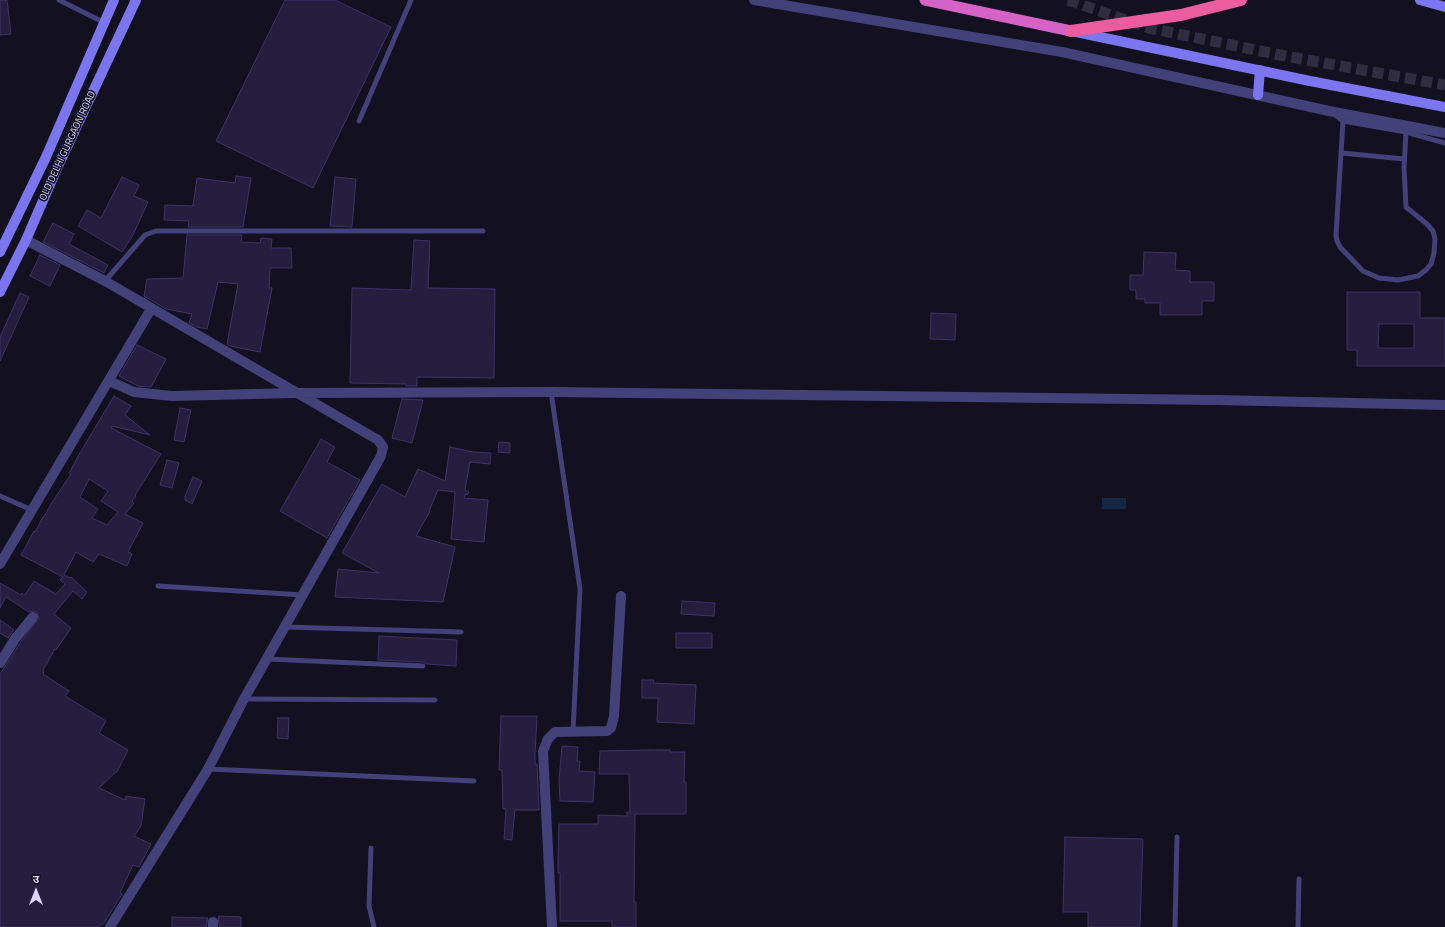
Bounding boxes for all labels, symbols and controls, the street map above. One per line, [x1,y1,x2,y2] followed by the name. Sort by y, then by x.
[37,89,99,203] street label: OLD DELHI GURGAON ROAD
[16,871,56,911] north arrow
[33,871,39,887] text: उ

